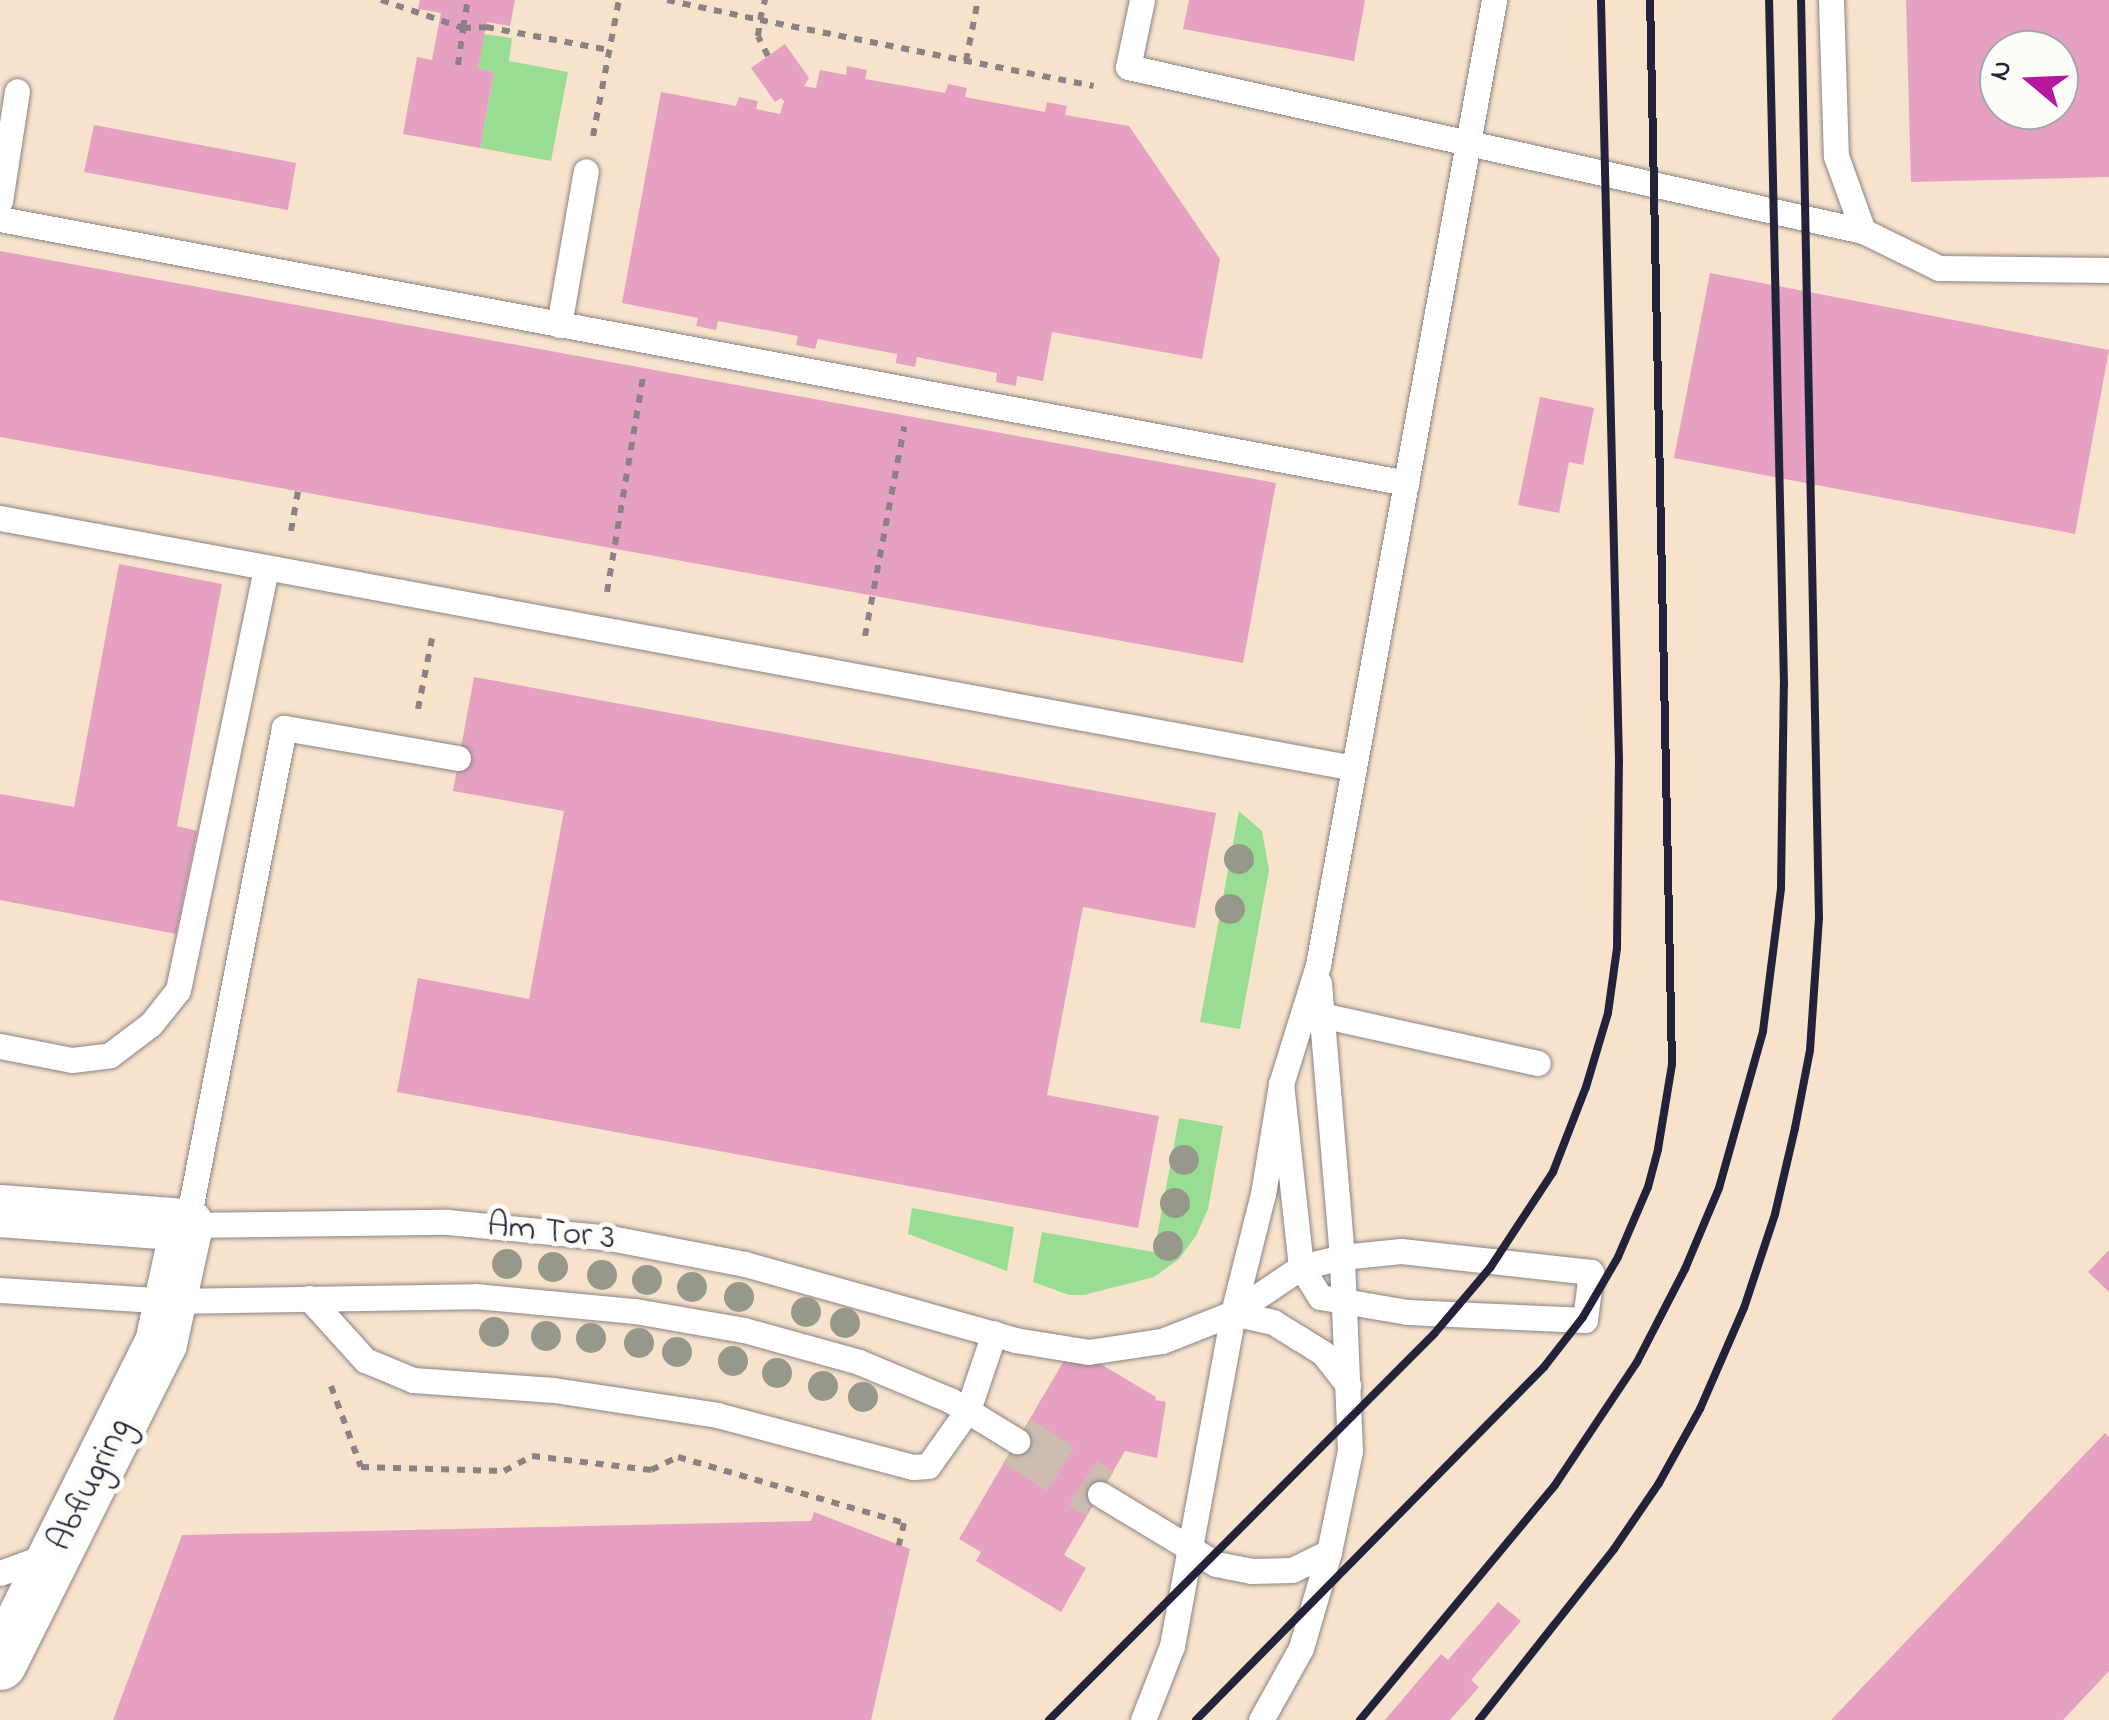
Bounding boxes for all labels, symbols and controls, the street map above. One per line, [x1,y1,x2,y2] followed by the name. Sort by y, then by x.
[1979,30,2079,130] north arrow
[1980,55,2025,86] text: N
[485,1205,617,1261] street label: Am Tor 3
[40,1412,142,1558] street label: Abflugring

